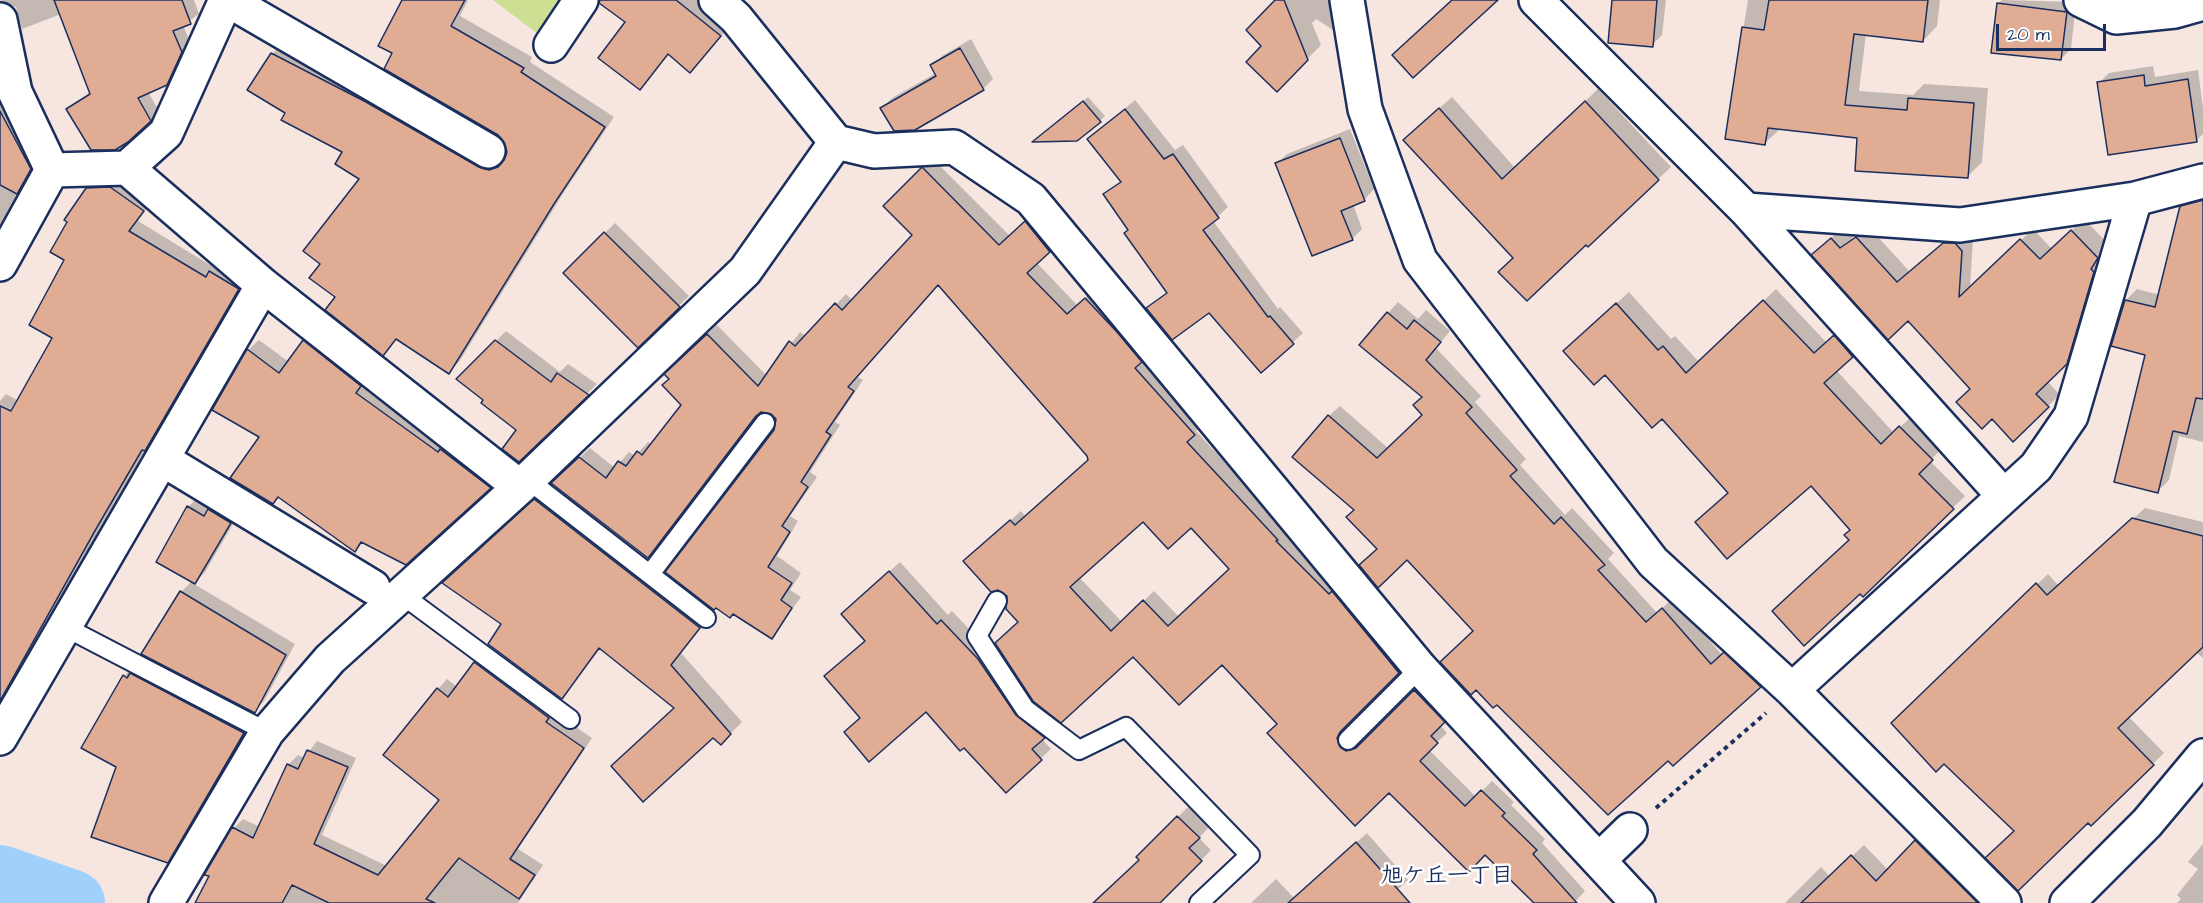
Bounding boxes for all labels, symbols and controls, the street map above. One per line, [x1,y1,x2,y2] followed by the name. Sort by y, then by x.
[1999,12,2108,50] scale bar
[2007,22,2050,47] text: 20 m
[1381,864,1513,890] district label: 旭ケ丘一丁目

